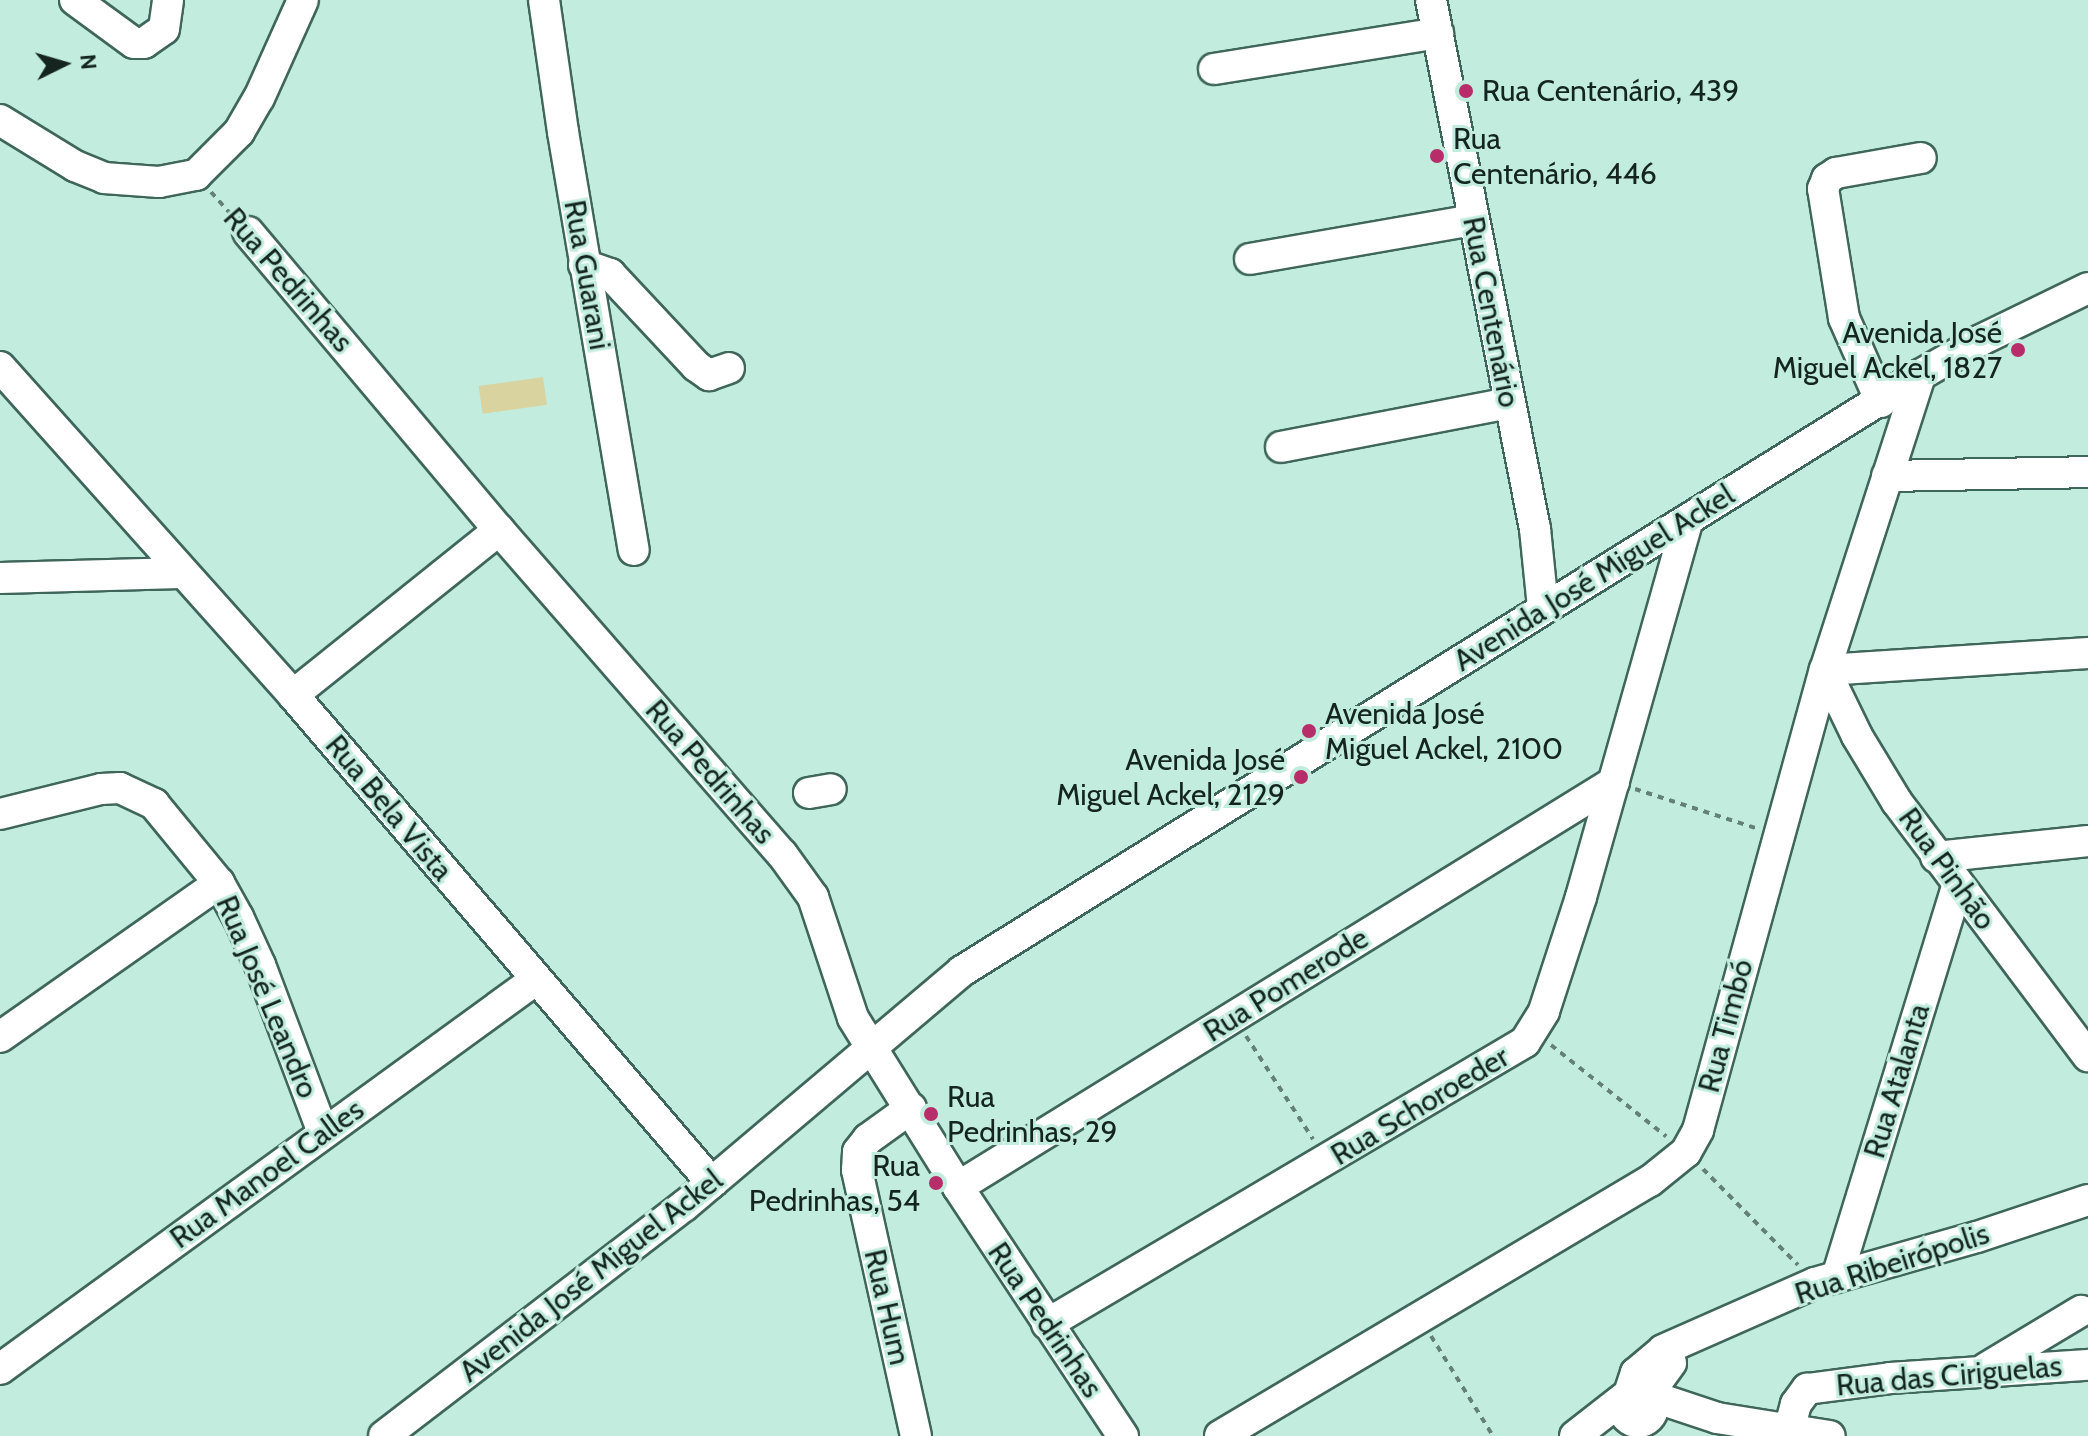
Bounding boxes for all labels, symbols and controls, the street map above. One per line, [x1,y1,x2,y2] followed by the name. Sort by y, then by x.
[24,24,104,104] north arrow
[74,53,103,71] text: N
[1482,73,1739,109] place label: Rua Centenário, 439
[1457,82,1475,100] marker: Rua Centenário, 439
[1453,121,1657,192] place label: Rua Centenário, 446
[1428,147,1446,165] marker: Rua Centenário, 446
[556,197,618,353] street label: Rua Guarani
[216,201,360,359] street label: Rua Pedrinhas
[1455,214,1527,410] street label: Rua Centenário
[1773,315,2002,386] place label: Avenida José Miguel Ackel, 1827
[2009,341,2027,359] marker: Avenida José Miguel Ackel, 1827
[1447,477,1741,679] street label: Avenida José Miguel Ackel
[638,693,782,851] street label: Rua Pedrinhas
[1325,696,1563,766] place label: Avenida José Miguel Ackel, 2100
[1300,722,1318,740] marker: Avenida José Miguel Ackel, 2100
[318,728,460,888] street label: Rua Bela Vista
[1056,742,1285,812] place label: Avenida José Miguel Ackel, 2129
[1292,768,1310,786] marker: Avenida José Miguel Ackel, 2129
[1891,801,2003,937] street label: Rua Pinhão
[208,890,326,1104] street label: Rua José Leandro
[1197,920,1375,1050] street label: Rua Pomerode
[1691,956,1761,1096] street label: Rua Timbó
[1856,1000,1938,1162] street label: Rua Atalanta
[1325,1039,1515,1173] street label: Rua Schoroeder
[947,1079,1117,1150] place label: Rua Pedrinhas, 29
[163,1092,371,1256] street label: Rua Manoel Calles
[922,1105,940,1123] marker: Rua Pedrinhas, 29
[749,1148,920,1218] place label: Rua Pedrinhas, 54
[452,1162,730,1390] street label: Avenida José Miguel Ackel
[927,1174,945,1192] marker: Rua Pedrinhas, 54
[1790,1216,1994,1312] street label: Rua Ribeirópolis
[980,1236,1110,1404] street label: Rua Pedrinhas
[856,1246,918,1368] street label: Rua Hum
[1835,1348,2063,1404] street label: Rua das Ciriguelas

